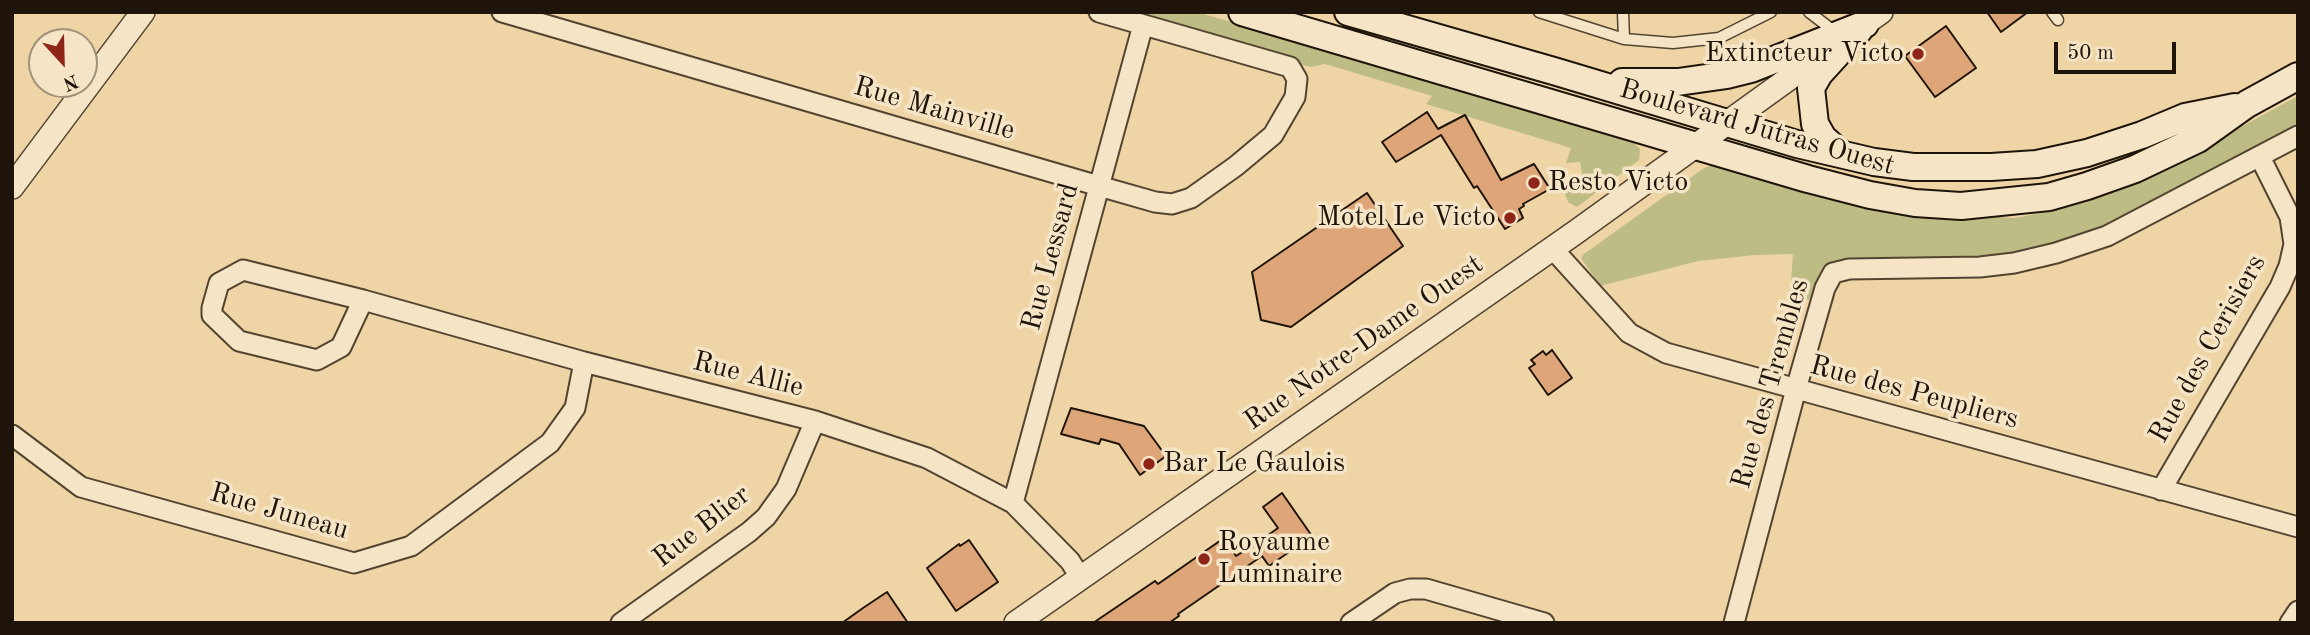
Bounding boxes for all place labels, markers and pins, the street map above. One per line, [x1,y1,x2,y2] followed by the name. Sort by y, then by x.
[1705,37,1904,71] place label: Extincteur Victo
[1910,46,1926,62] marker: Extincteur Victo
[1548,166,1688,200] place label: Resto Victo
[1526,175,1542,191] marker: Resto Victo
[1317,201,1496,235] place label: Motel Le Victo
[1502,210,1518,226] marker: Motel Le Victo
[1163,447,1345,481] place label: Bar Le Gaulois
[1141,456,1157,472] marker: Bar Le Gaulois
[1218,526,1342,592] place label: Royaume Luminaire
[1196,551,1212,567] marker: Royaume Luminaire

